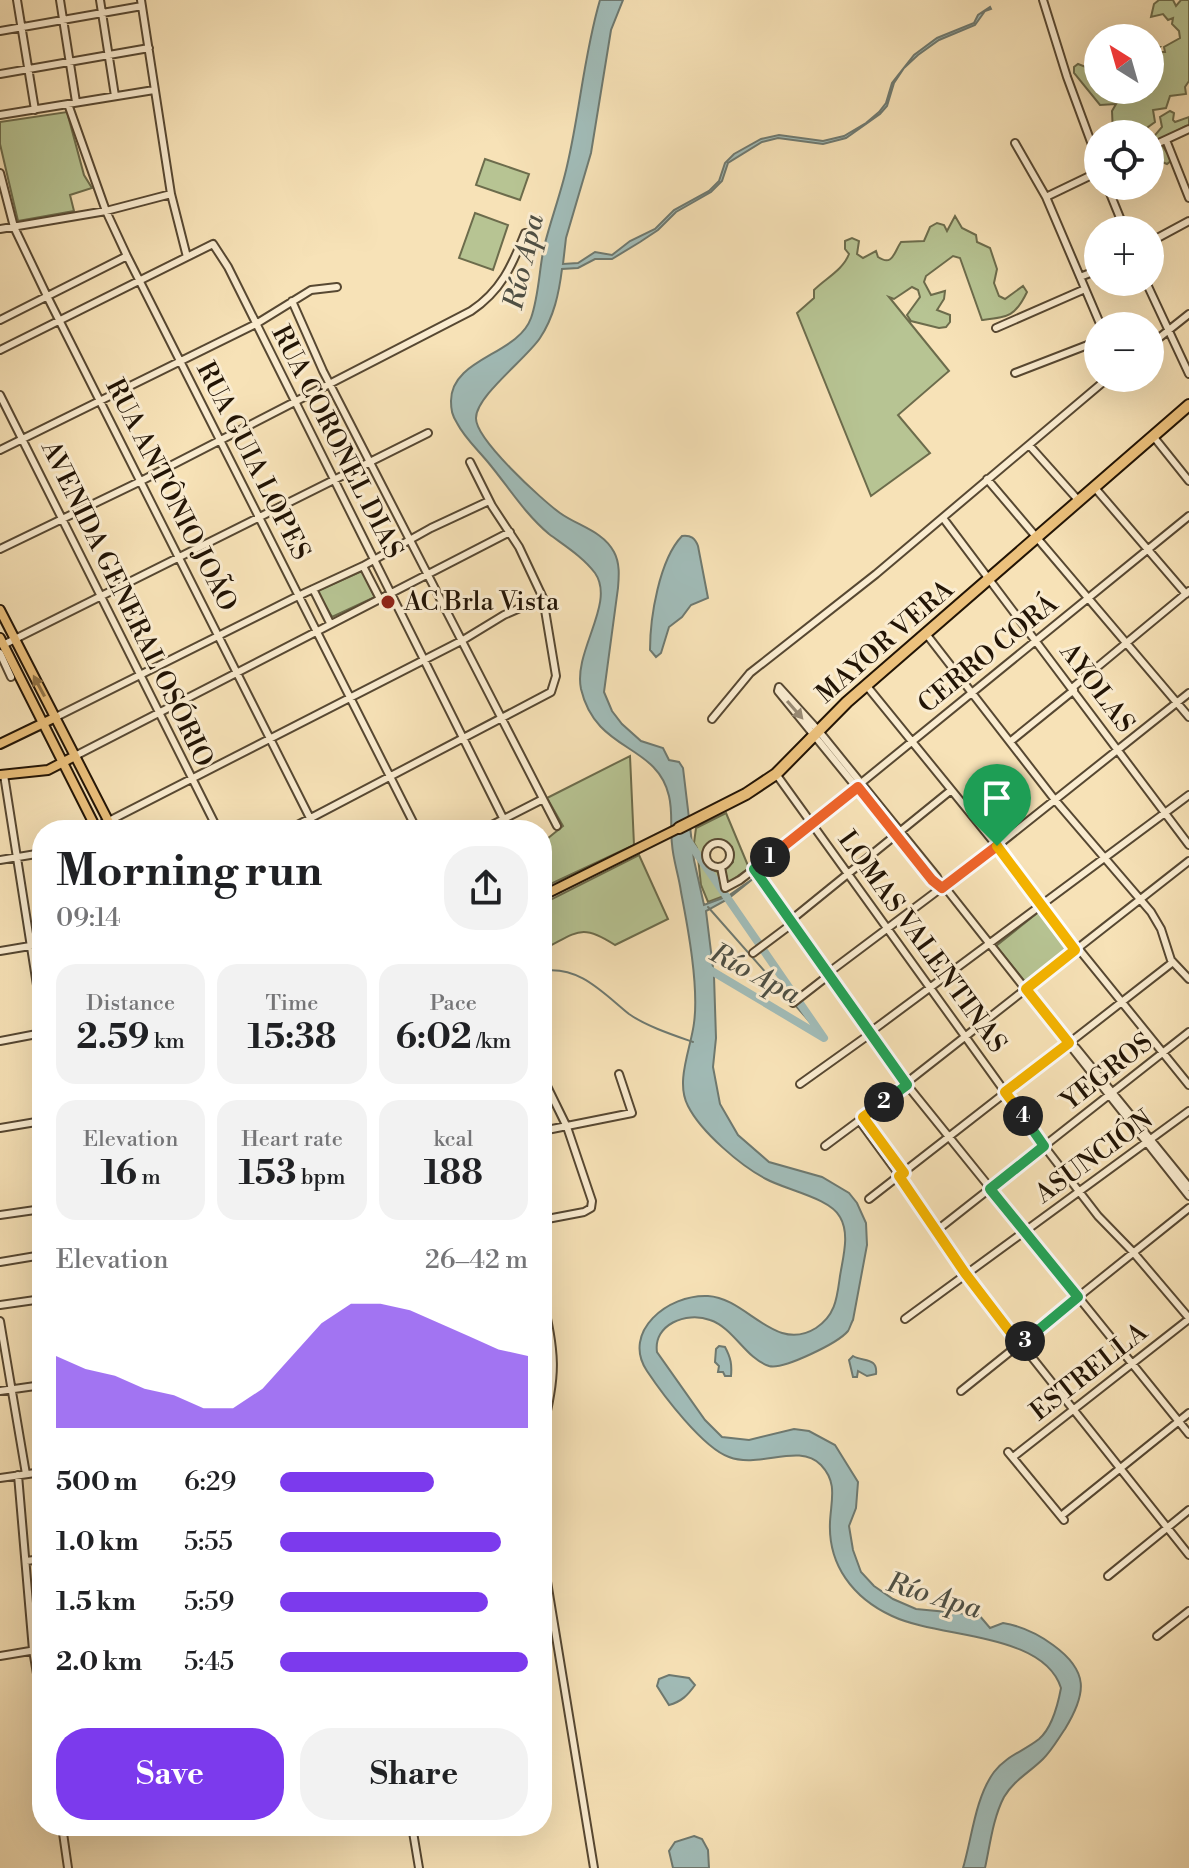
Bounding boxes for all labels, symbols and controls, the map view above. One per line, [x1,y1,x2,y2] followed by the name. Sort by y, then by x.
[1084,24,1164,104] north arrow
[1084,24,1164,392] map controls
[1084,120,1164,200] button: locate
[496,210,552,314] water label: Río Apa
[1084,216,1164,296] button: +
[1084,312,1164,392] button: −
[264,320,410,564] street label: RUA CORONEL DIAS
[189,356,317,566] street label: RUA GUIA LOPES
[98,372,245,617] street label: RUA ANTÔNIO JOÃO
[34,434,222,772] street label: AVENIDA GENERAL OSÓRIO
[810,573,961,710] street label: MAYOR VERA
[403,586,560,618] place label: AC Brla Vista
[910,586,1065,720] street label: CERRO CORÁ
[379,593,397,611] marker: AC Brla Vista
[1052,636,1141,739] street label: AYOLAS
[33,674,46,697] one-way arrow
[785,700,803,719] one-way arrow
[963,764,1031,846] pin
[975,776,1019,820] icon: arrive
[831,825,1013,1059] street label: LOMAS VALENTINAS
[750,837,790,877] pin: 1
[765,843,775,870] text: 1
[56,844,322,899] text: Morning run
[444,846,528,930] button: share
[56,902,121,934] text: 09:14
[703,935,806,1012] water label: Río Apa
[86,990,175,1017] text: Distance
[266,990,318,1017] text: Time
[430,990,477,1017] text: Pace
[76,1017,150,1059] text: 2.59
[248,1017,336,1059] text: 15:38
[395,1017,472,1059] text: 6:02
[1053,1026,1159,1119] street label: YEGROS
[150,1028,185,1055] text: km
[472,1028,511,1055] text: /km
[864,1082,904,1122] pin: 2
[877,1088,891,1115] text: 2
[1003,1096,1043,1136] pin: 4
[1016,1102,1030,1129] text: 4
[1027,1102,1160,1211] street label: ASUNCIÓN
[83,1126,178,1153] text: Elevation
[241,1126,343,1153] text: Heart rate
[433,1126,473,1153] text: kcal
[100,1153,137,1195] text: 16
[239,1153,296,1195] text: 153
[424,1153,483,1195] text: 188
[137,1164,161,1191] text: m
[296,1164,345,1191] text: bpm
[56,1244,169,1276] text: Elevation
[425,1244,528,1276] text: 26–42 m
[1024,1316,1155,1428] street label: ESTRELLA
[1005,1321,1045,1361] pin: 3
[1018,1327,1032,1354] text: 3
[56,1466,138,1498] text: 500 m
[184,1466,236,1498] text: 6:29
[56,1526,139,1558] text: 1.0 km
[184,1526,233,1558] text: 5:55
[882,1565,986,1627] water label: Río Apa
[56,1586,136,1618] text: 1.5 km
[184,1586,234,1618] text: 5:59
[56,1646,142,1678] text: 2.0 km
[184,1646,234,1678] text: 5:45
[56,1728,284,1820] button: Save
[300,1728,528,1820] button: Share

